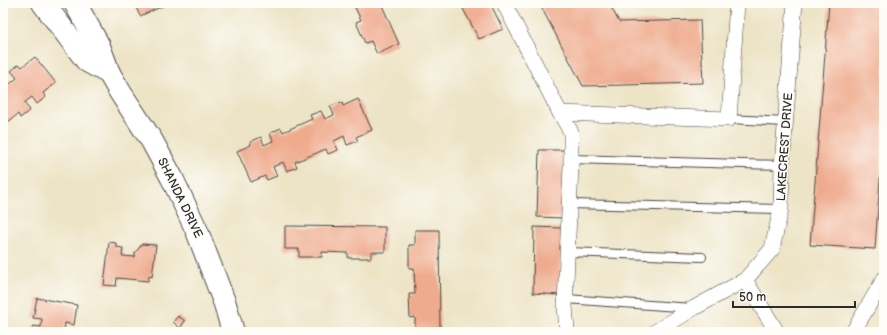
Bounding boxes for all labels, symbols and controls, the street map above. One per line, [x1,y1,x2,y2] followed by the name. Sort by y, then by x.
[774,92,796,202] street label: LAKECREST DRIVE
[154,155,206,241] street label: SHANDA DRIVE
[733,283,855,309] scale bar
[739,290,766,305] text: 50 m

